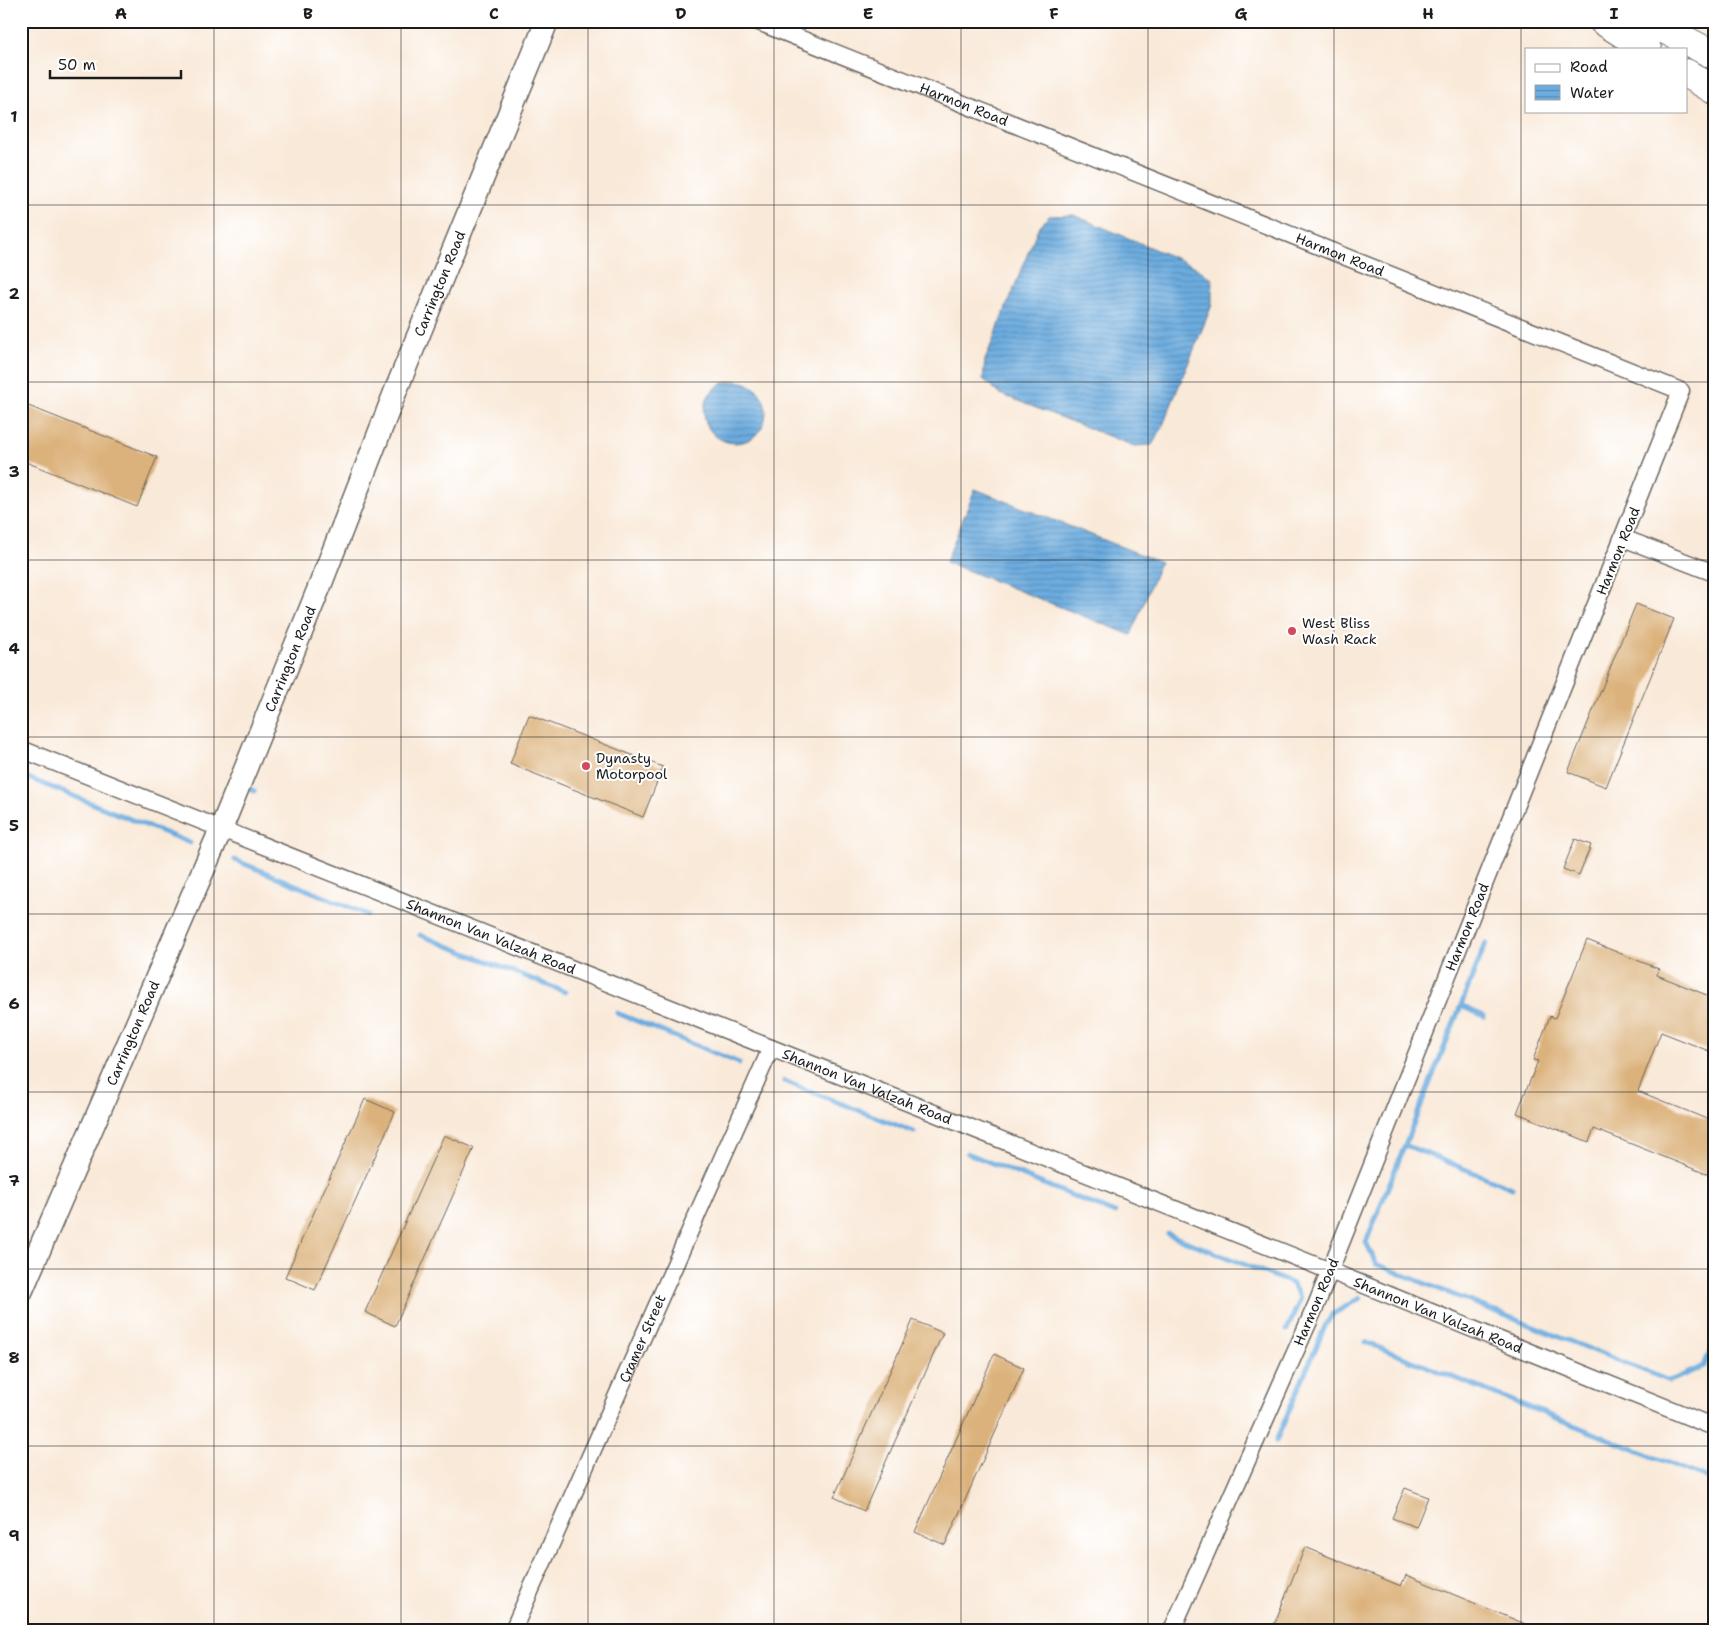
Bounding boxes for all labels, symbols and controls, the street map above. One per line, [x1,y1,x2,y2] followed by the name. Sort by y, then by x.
[115,3,127,24] text: A
[303,3,313,24] text: B
[489,3,499,24] text: C
[675,3,687,24] text: D
[863,3,873,24] text: E
[1049,3,1059,24] text: F
[1235,3,1248,24] text: G
[1422,3,1434,24] text: H
[1610,3,1619,24] text: I
[50,48,181,80] scale bar
[1525,48,1688,112] legend
[58,55,96,75] text: 50 m
[1570,57,1608,77] text: Road
[917,78,1011,130] street label: Harmon Road
[1570,83,1614,103] text: Water
[10,106,18,127] text: 1
[410,228,469,339] street label: Carrington Road
[1293,229,1387,280] street label: Harmon Road
[8,283,20,304] text: 2
[8,461,20,482] text: 3
[1592,504,1644,598] street label: Harmon Road
[261,603,320,714] street label: Carrington Road
[1302,614,1377,648] place label: West Bliss Wash Rack
[1286,625,1298,637] marker: West Bliss Wash Rack
[8,638,20,659] text: 4
[596,749,668,783] place label: Dynasty Motorpool
[580,760,592,772] marker: Dynasty Motorpool
[9,815,19,836] text: 5
[1441,880,1493,974] street label: Harmon Road
[404,895,578,978] street label: Shannon Van Valzah Road
[102,978,163,1088] street label: Carrington Road
[8,993,20,1014] text: 6
[780,1045,955,1128] street label: Shannon Van Valzah Road
[8,1170,20,1191] text: 7
[1289,1255,1343,1349] street label: Harmon Road
[1351,1273,1525,1357] street label: Shannon Van Valzah Road
[615,1291,670,1385] street label: Cramer Street
[8,1347,20,1368] text: 8
[8,1525,20,1546] text: 9

